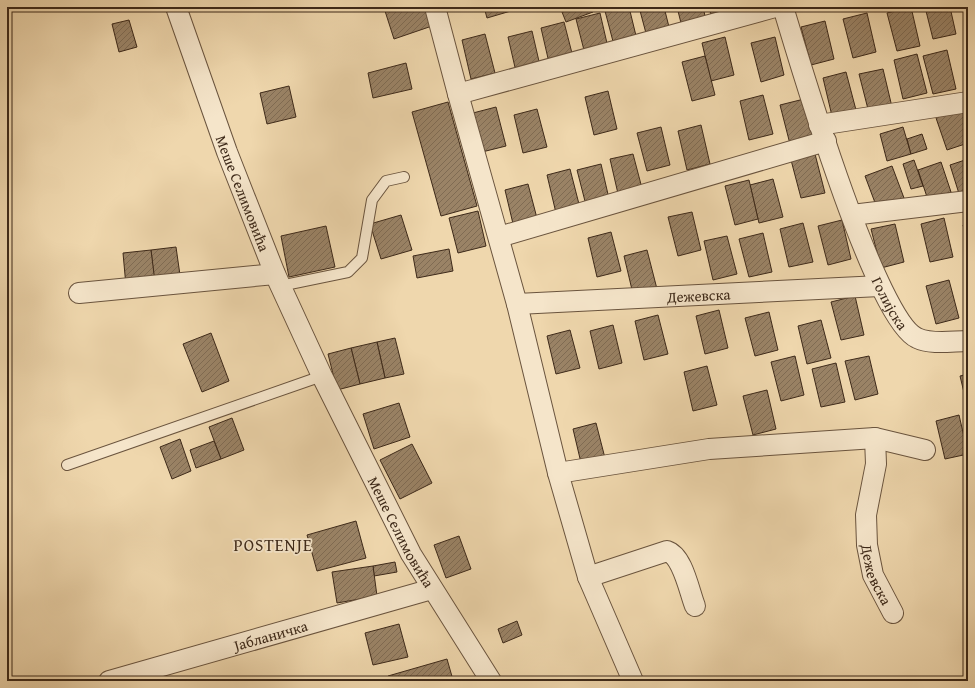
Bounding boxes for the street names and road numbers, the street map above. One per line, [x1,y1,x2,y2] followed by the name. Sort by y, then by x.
[211,132,276,255] street label: Меше Селимовића
[867,273,914,334] street label: Голијска
[665,283,732,307] street label: Дежевска
[363,473,440,592] street label: Меше Селимовића
[856,541,898,609] street label: Дежевска
[229,614,311,656] street label: Јабланичка

